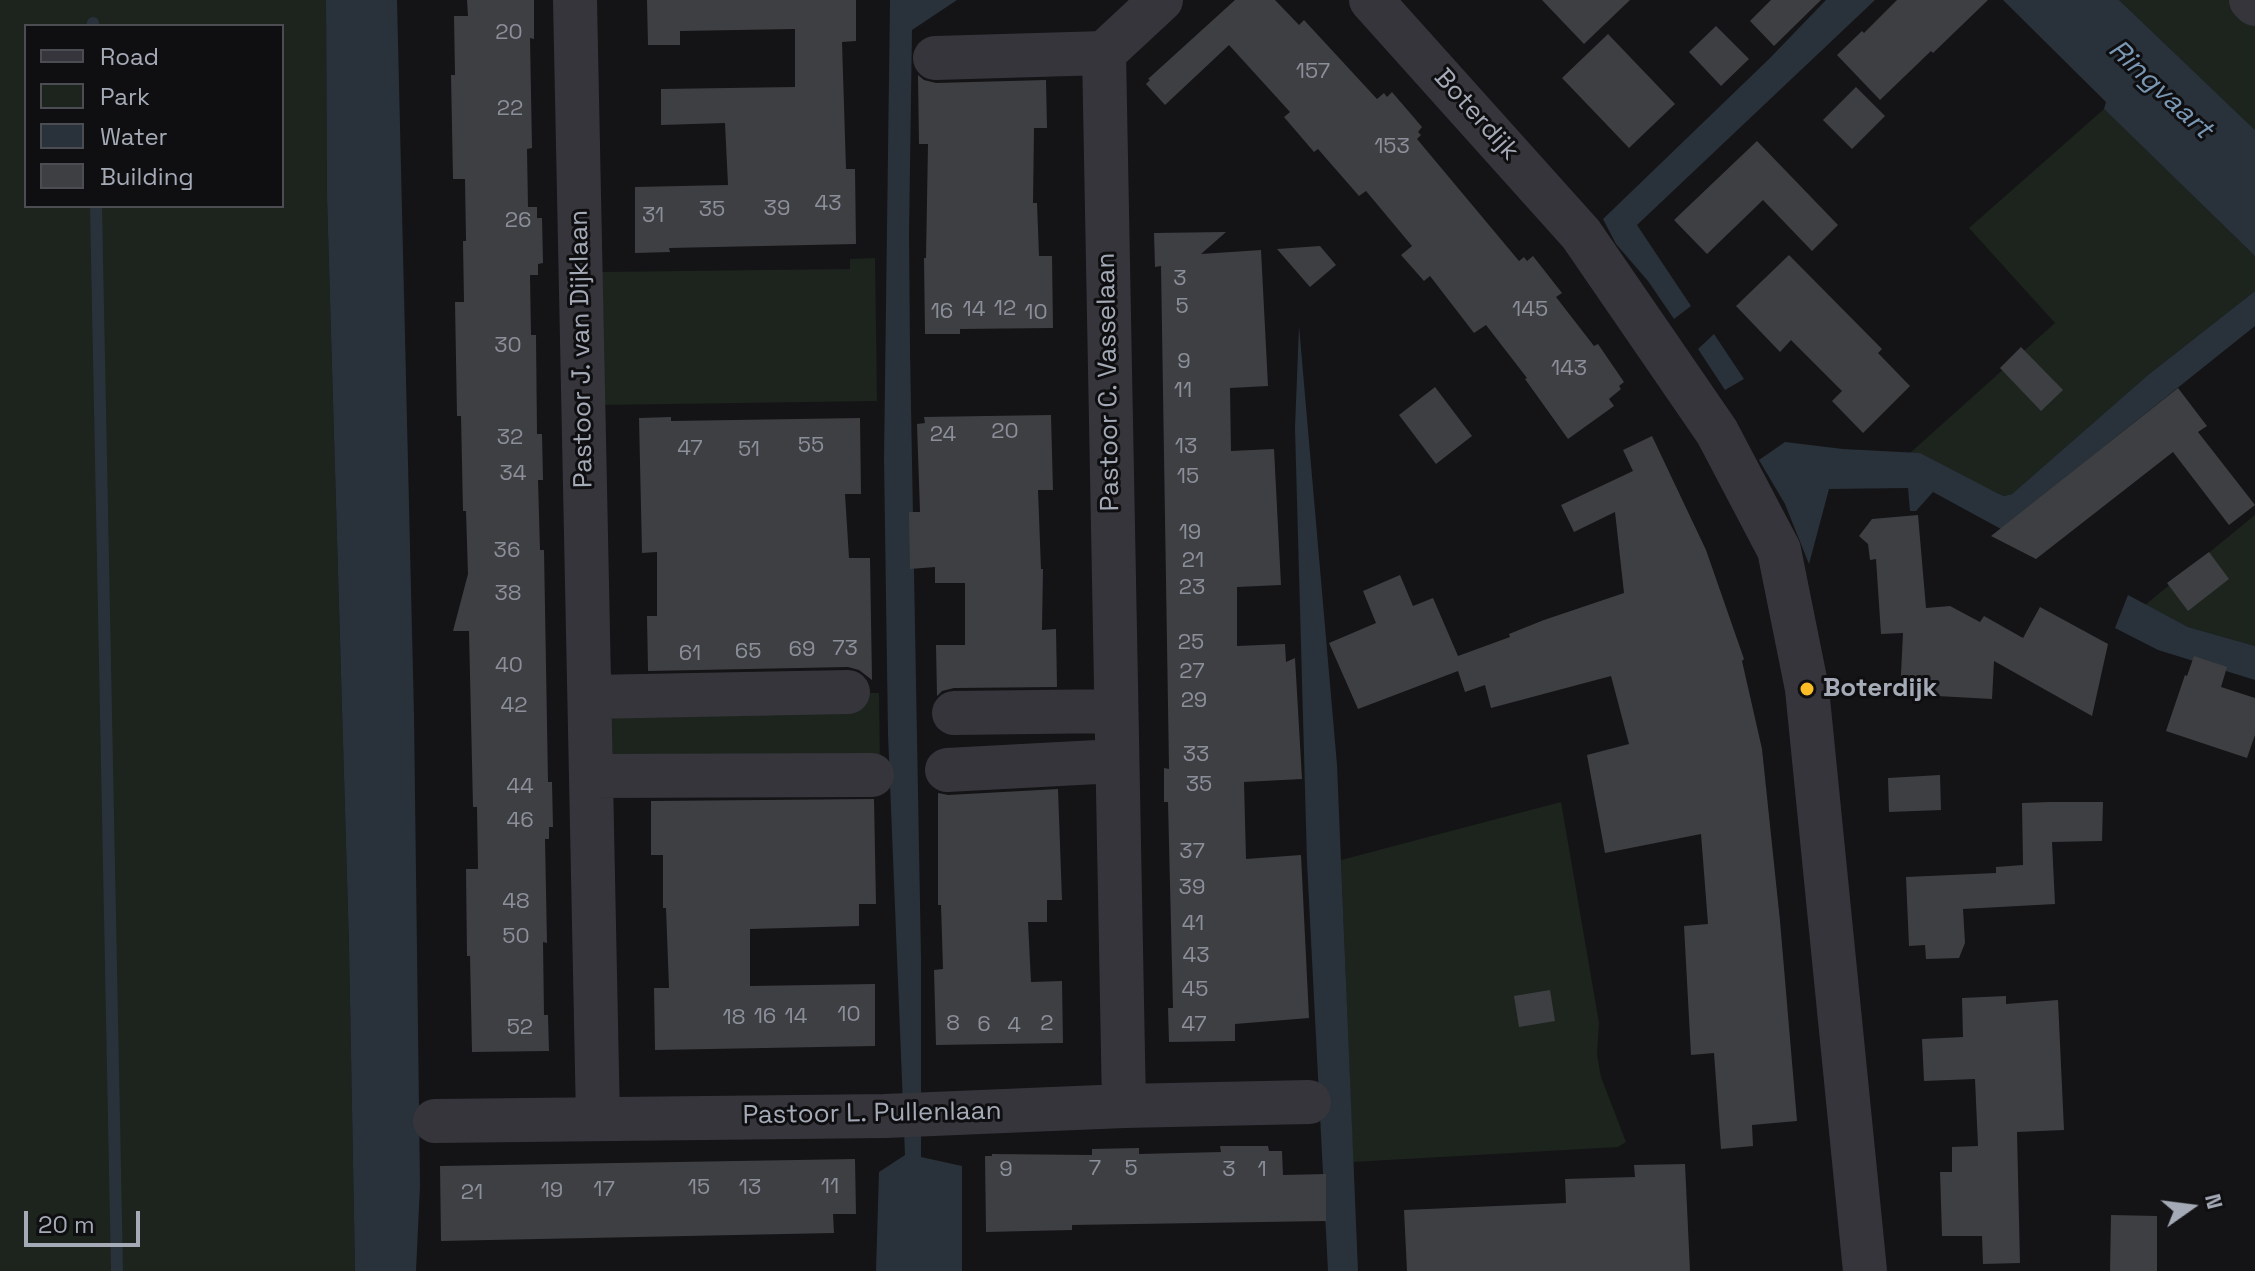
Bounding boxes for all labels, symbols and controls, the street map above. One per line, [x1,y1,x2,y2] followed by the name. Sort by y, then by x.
[495,20,523,46] house number: 20
[24,24,284,208] legend
[2101,33,2219,147] water label: Ringvaart
[100,41,159,72] text: Road
[1296,59,1330,85] house number: 157
[1427,63,1525,167] street label: Boterdijk
[100,81,150,112] text: Park
[497,96,523,122] house number: 22
[100,121,168,152] text: Water
[1374,134,1410,160] house number: 153
[100,161,194,192] text: Building
[814,191,842,217] house number: 43
[764,196,790,222] house number: 39
[699,197,725,223] house number: 35
[642,203,664,229] house number: 31
[505,208,531,234] house number: 26
[564,210,600,488] street label: Pastoor J. van Dijklaan
[1091,252,1127,512] street label: Pastoor C. Vasselaan
[1173,266,1187,292] house number: 3
[1175,294,1189,320] house number: 5
[994,296,1016,322] house number: 12
[963,297,985,323] house number: 14
[1512,297,1548,323] house number: 145
[931,299,953,325] house number: 16
[1024,300,1048,326] house number: 10
[494,333,522,359] house number: 30
[1177,349,1191,375] house number: 9
[1551,356,1587,382] house number: 143
[1174,378,1192,404] house number: 11
[991,419,1019,445] house number: 20
[930,422,956,448] house number: 24
[497,425,523,451] house number: 32
[798,433,824,459] house number: 55
[1175,434,1197,460] house number: 13
[677,436,703,462] house number: 47
[738,437,760,463] house number: 51
[499,461,527,487] house number: 34
[1177,464,1199,490] house number: 15
[1179,520,1201,546] house number: 19
[494,538,520,564] house number: 36
[1182,548,1204,574] house number: 21
[1179,575,1205,601] house number: 23
[495,581,521,607] house number: 38
[1178,630,1204,656] house number: 25
[832,636,858,662] house number: 73
[789,637,815,663] house number: 69
[735,639,761,665] house number: 65
[679,641,701,667] house number: 61
[495,653,523,679] house number: 40
[1179,659,1205,685] house number: 27
[1823,673,1937,705] place label: Boterdijk
[1798,680,1816,698] marker: Boterdijk
[1181,688,1207,714] house number: 29
[500,693,528,719] house number: 42
[1183,742,1209,768] house number: 33
[1186,772,1212,798] house number: 35
[506,774,534,800] house number: 44
[506,808,534,834] house number: 46
[1179,839,1205,865] house number: 37
[1179,875,1205,901] house number: 39
[502,889,530,915] house number: 48
[1182,911,1204,937] house number: 41
[502,924,530,950] house number: 50
[1182,943,1210,969] house number: 43
[1182,977,1208,1003] house number: 45
[837,1002,861,1028] house number: 10
[754,1004,776,1030] house number: 16
[785,1004,807,1030] house number: 14
[723,1005,745,1031] house number: 18
[946,1011,960,1037] house number: 8
[1040,1011,1054,1037] house number: 2
[977,1012,991,1038] house number: 6
[1181,1012,1207,1038] house number: 47
[1007,1013,1021,1039] house number: 4
[507,1015,533,1041] house number: 52
[742,1096,1002,1132] street label: Pastoor L. Pullenlaan
[1089,1156,1101,1182] house number: 7
[1124,1156,1138,1182] house number: 5
[999,1157,1013,1183] house number: 9
[1222,1157,1236,1183] house number: 3
[1257,1157,1267,1183] house number: 1
[2151,1167,2231,1247] north arrow
[821,1174,839,1200] house number: 11
[688,1175,710,1201] house number: 15
[739,1175,761,1201] house number: 13
[593,1177,615,1203] house number: 17
[541,1178,563,1204] house number: 19
[461,1180,483,1206] house number: 21
[2199,1191,2230,1212] text: N
[28,1195,144,1245] scale bar
[38,1209,95,1240] text: 20 m

